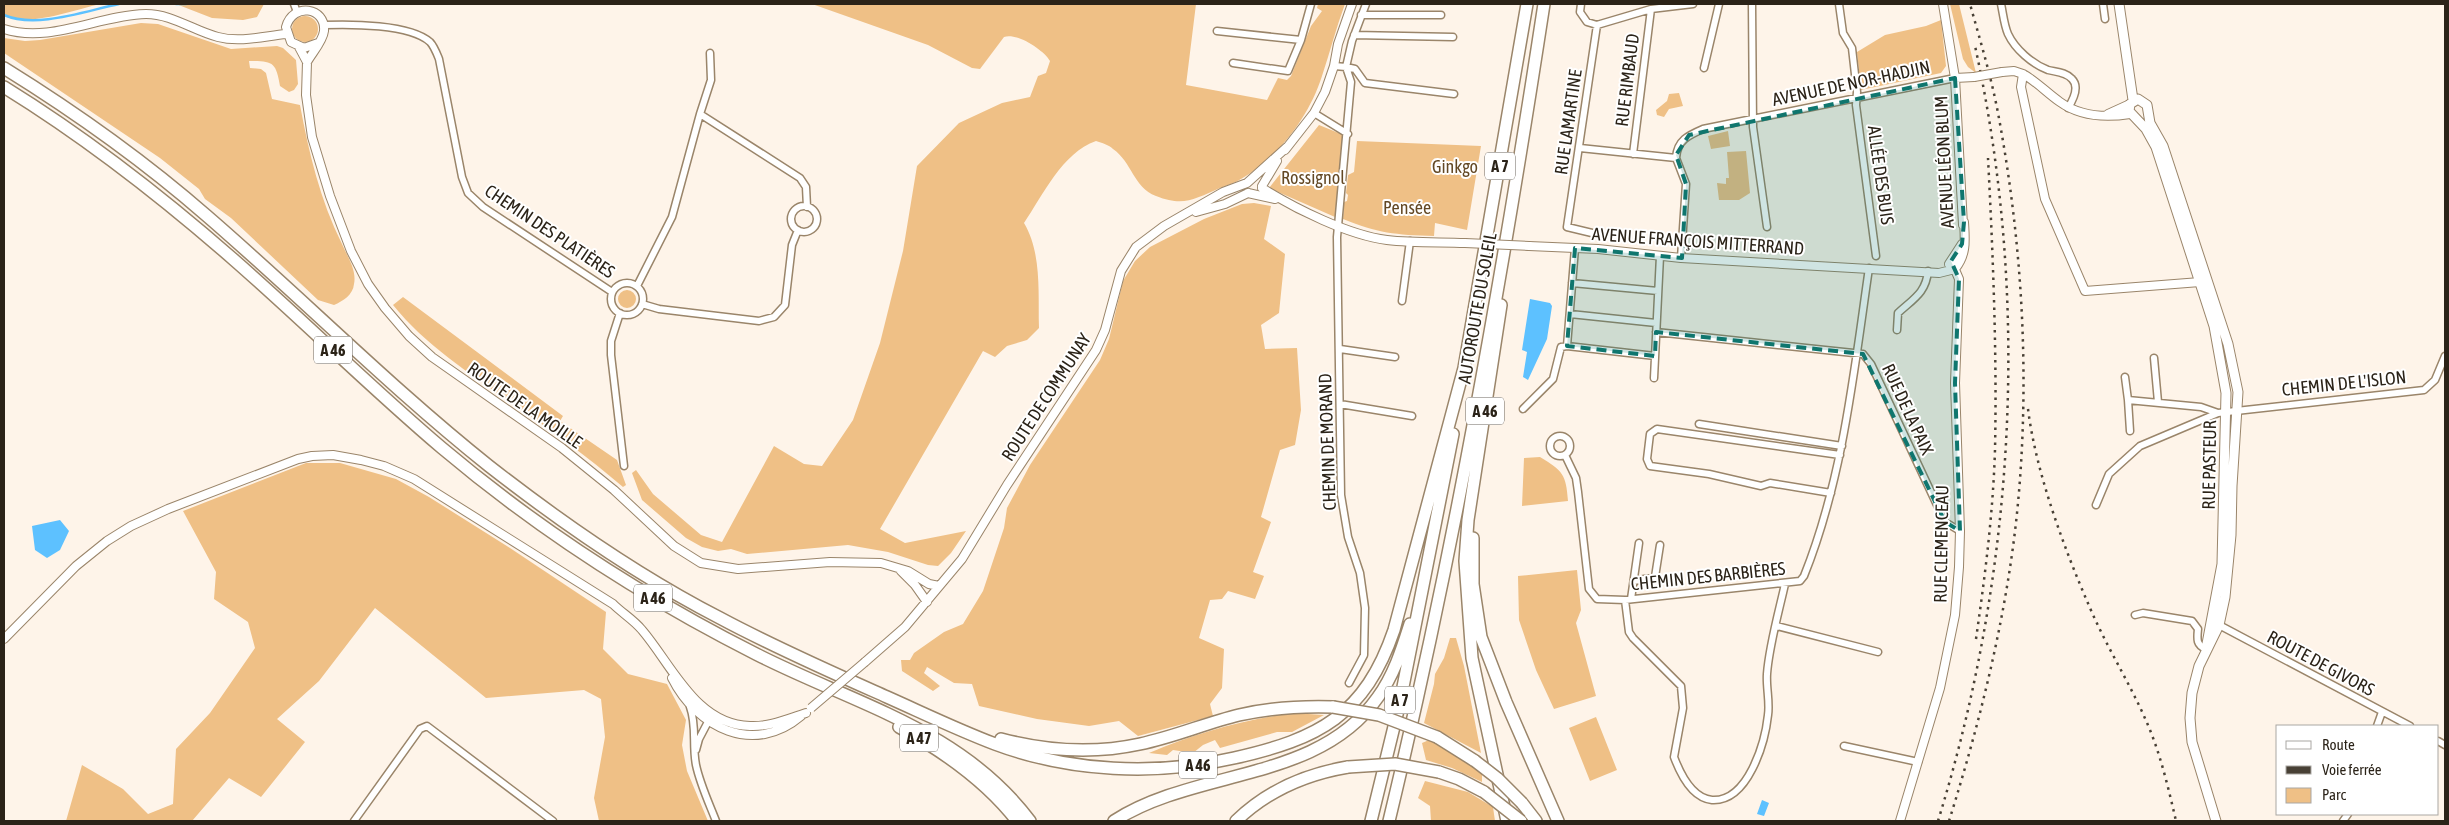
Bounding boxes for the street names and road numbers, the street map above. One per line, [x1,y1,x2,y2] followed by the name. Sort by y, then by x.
[1611,32,1643,128] street label: RUE RIMBAUD
[1770,56,1932,110] street label: AVENUE DE NOR-HADJIN
[1550,68,1586,176] street label: RUE LAMARTINE
[1930,95,1958,229] street label: AVENUE LÉON BLUM
[1864,124,1898,226] street label: ALLÉE DES BUIS
[1485,153,1515,180] road number: A 7
[481,180,619,282] street label: CHEMIN DES PLATIÈRES
[1591,223,1805,259] street label: AVENUE FRANÇOIS MITTERRAND
[1453,231,1501,385] street label: AUTOROUTE DU SOLEIL
[997,329,1095,465] street label: ROUTE DE COMMUNAY
[314,336,352,364] road number: A 46
[464,358,587,453] street label: ROUTE DE LA MOILLE
[1878,360,1939,459] street label: RUE DE LA PAIX
[2281,366,2407,400] street label: CHEMIN DE L'ISLON
[1314,373,1340,511] street label: CHEMIN DE MORAND
[1466,398,1504,424] road number: A 46
[2198,420,2220,510] street label: RUE PASTEUR
[1929,485,1953,603] street label: RUE CLEMENCEAU
[1630,557,1787,595] street label: CHEMIN DES BARBIÈRES
[634,584,672,612] road number: A 46
[2264,626,2378,700] street label: ROUTE DE GIVORS
[1385,686,1415,714] road number: A 7
[900,724,938,751] road number: A 47
[1179,752,1217,778] road number: A 46

